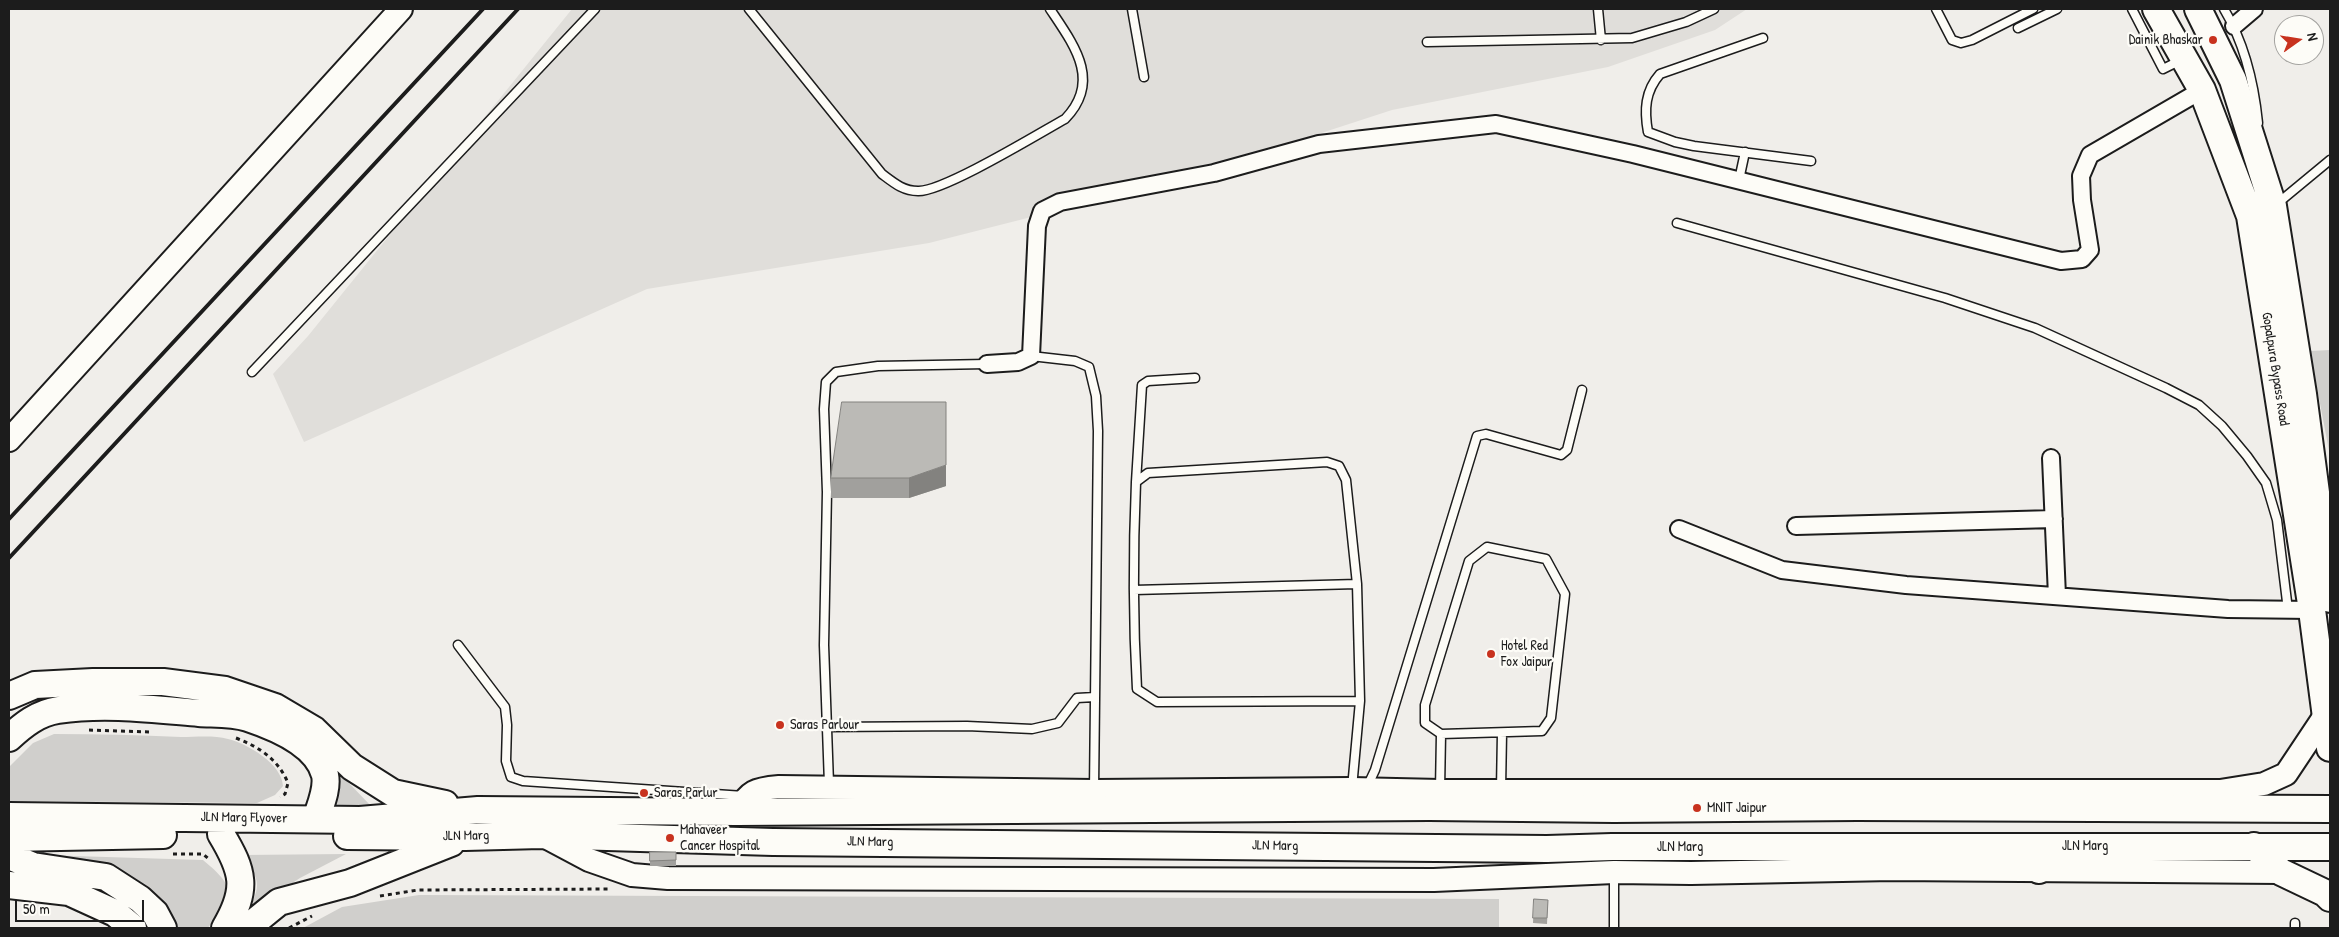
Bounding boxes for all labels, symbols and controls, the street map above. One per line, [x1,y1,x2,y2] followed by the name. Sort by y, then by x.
[2274,15,2324,65] north arrow
[2303,31,2323,42] text: N
[2129,32,2203,48] place label: Dainik Bhaskar
[2207,34,2219,46] marker: Dainik Bhaskar
[2258,311,2292,427] street label: Gopalpura Bypass Road
[1501,638,1552,670] place label: Hotel Red Fox Jaipur
[1485,648,1497,660] marker: Hotel Red Fox Jaipur
[790,717,859,733] place label: Saras Parlour
[774,719,786,731] marker: Saras Parlour
[654,785,718,801] place label: Saras Parlur
[638,787,650,799] marker: Saras Parlur
[1707,800,1767,816] place label: MNIT Jaipur
[1691,802,1703,814] marker: MNIT Jaipur
[200,809,288,827] street label: JLN Marg Flyover
[680,822,760,854] place label: Mahaveer Cancer Hospital
[443,827,489,845] street label: JLN Marg
[664,832,676,844] marker: Mahaveer Cancer Hospital
[847,833,893,851] street label: JLN Marg
[1252,837,1298,855] street label: JLN Marg
[2062,838,2108,854] street label: JLN Marg
[1657,839,1703,855] street label: JLN Marg
[18,890,146,922] scale bar
[23,898,50,919] text: 50 m

